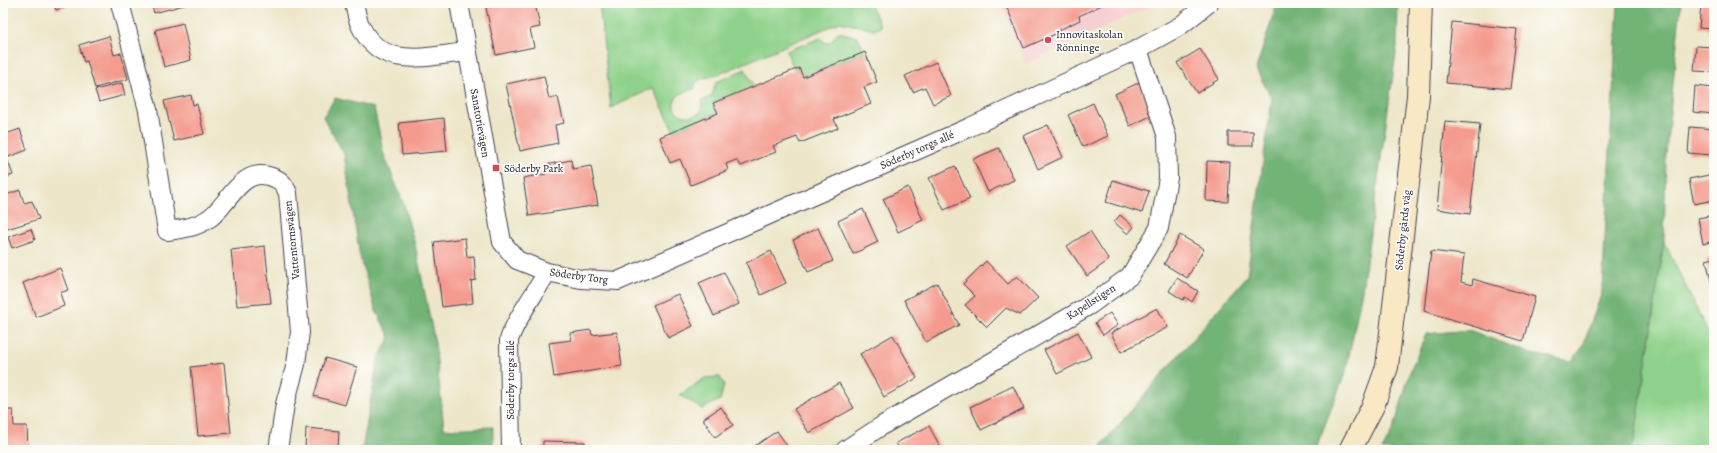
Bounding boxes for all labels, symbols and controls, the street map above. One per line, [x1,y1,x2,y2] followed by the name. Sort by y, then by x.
[1056,27,1123,55] place label: Innovitaskolan Rönninge
[1043,35,1053,45] marker: Innovitaskolan Rönninge
[467,87,493,159] street label: Sanatorievägen
[878,127,956,173] street label: Söderby torgs allé
[504,161,564,176] place label: Söderby Park
[491,163,501,173] marker: Söderby Park
[1391,188,1415,271] street label: Söderby gårds väg
[280,200,304,281] street label: Vattentornsvägen
[549,264,610,288] street label: Söderby Torg
[1064,281,1118,323] street label: Kapellstigen
[503,340,518,420] street label: Söderby torgs allé

